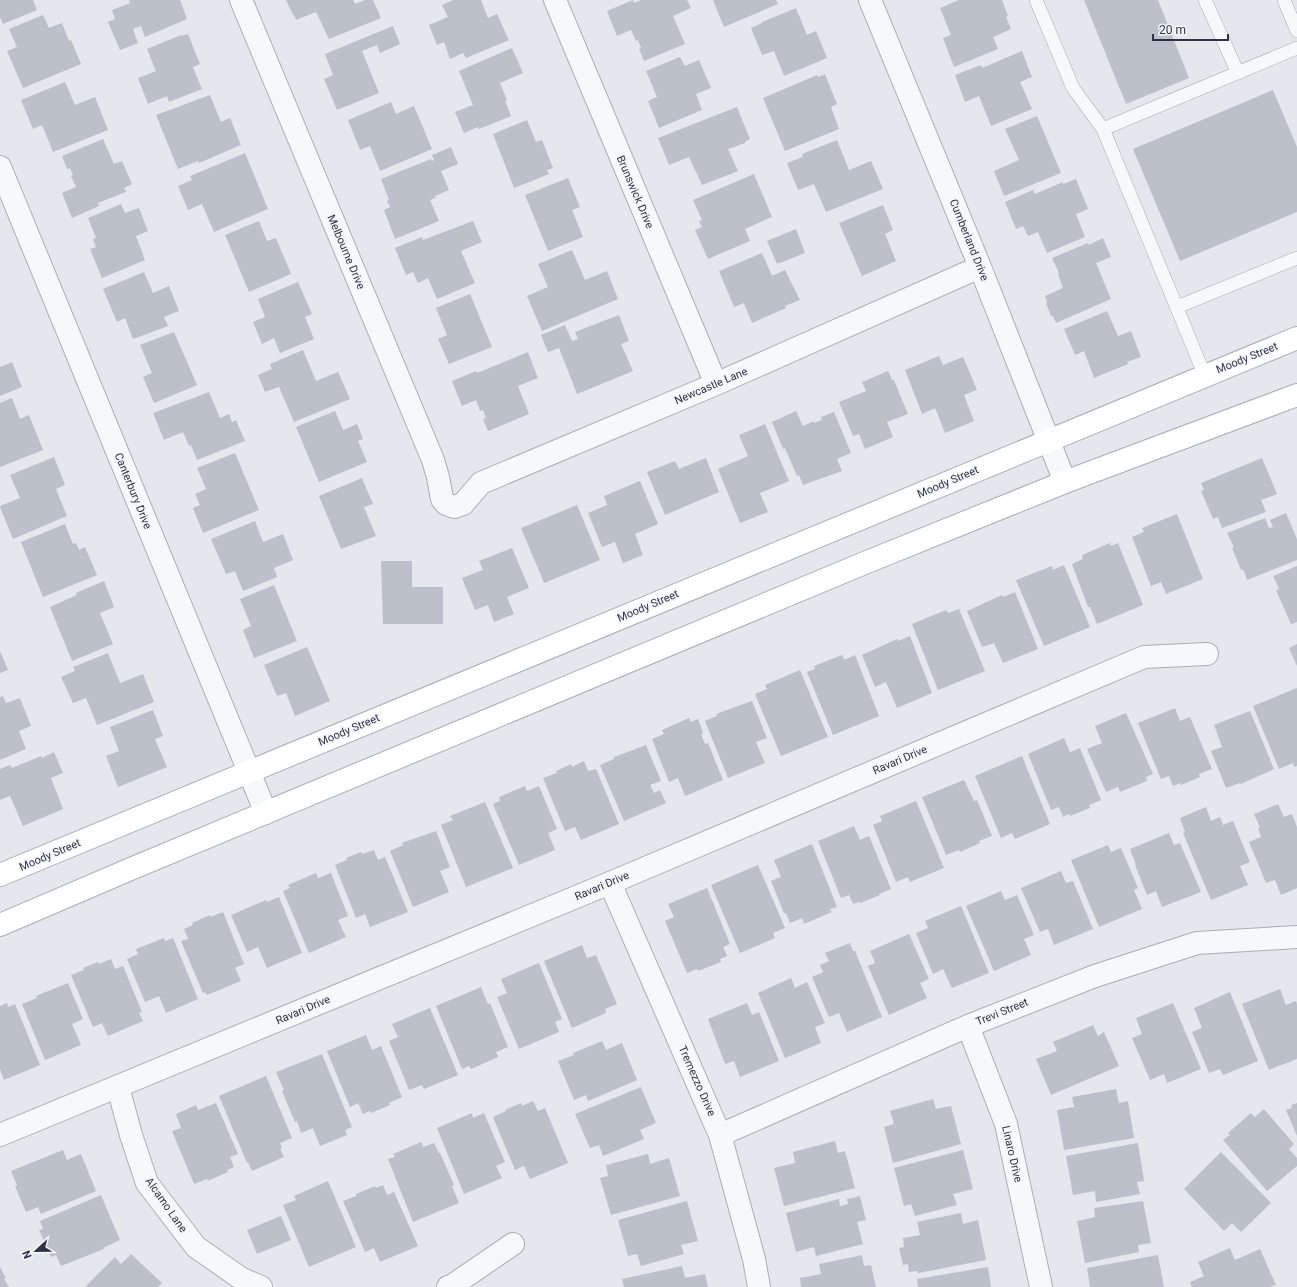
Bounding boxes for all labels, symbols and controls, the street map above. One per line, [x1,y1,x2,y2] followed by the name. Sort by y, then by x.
[1153,16,1228,42] scale bar
[1159,23,1186,37] text: 20 m
[614,154,656,231] street label: Brunswick Drive
[947,197,991,283] street label: Cumberland Drive
[324,213,368,291] street label: Melbourne Drive
[1214,340,1280,376] street label: Moody Street
[673,365,750,407] street label: Newcastle Lane
[112,451,154,531] street label: Canterbury Drive
[915,463,981,501] street label: Moody Street
[615,587,681,625] street label: Moody Street
[316,711,382,749] street label: Moody Street
[871,743,929,777] street label: Ravari Drive
[17,836,83,874] street label: Moody Street
[573,869,631,903] street label: Ravari Drive
[274,993,332,1027] street label: Ravari Drive
[974,995,1030,1028] street label: Trevi Street
[676,1044,718,1118] street label: Tremezzo Drive
[999,1124,1025,1184] street label: Linaro Drive
[142,1175,190,1235] street label: Alcamo Lane
[16,1231,56,1271] north arrow
[20,1248,35,1261] text: N

